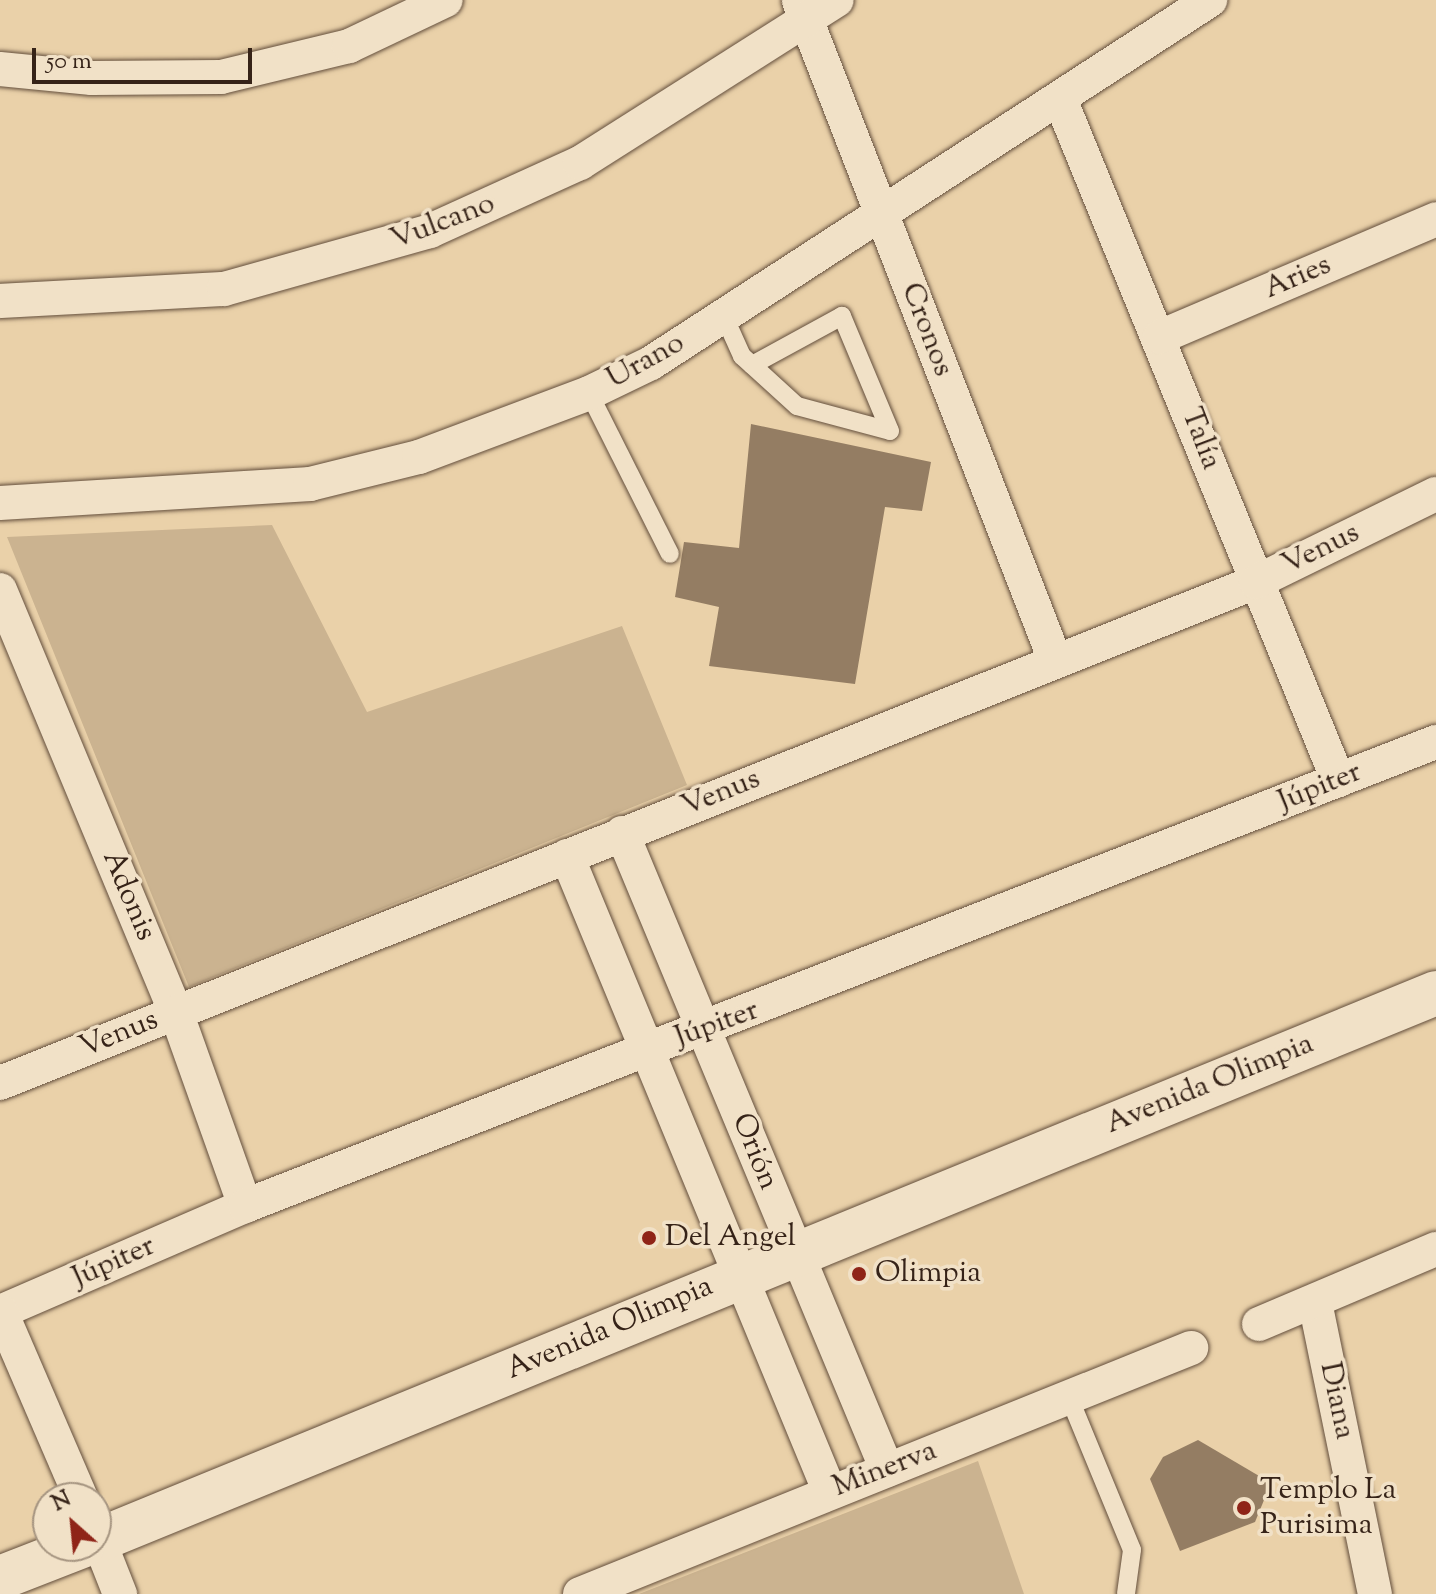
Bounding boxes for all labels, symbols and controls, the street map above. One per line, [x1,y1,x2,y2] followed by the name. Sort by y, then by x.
[36,32,256,82] scale bar
[46,45,92,79] text: 50 m
[386,187,500,259] street label: Vulcano
[1259,248,1337,308] street label: Aries
[892,278,960,382] street label: Cronos
[601,326,691,398] street label: Urano
[1172,403,1228,475] street label: Talía
[1276,516,1366,584] street label: Venus
[1273,755,1367,821] street label: Júpiter
[676,762,766,826] street label: Venus
[93,846,163,946] street label: Adonis
[670,993,764,1057] street label: Júpiter
[74,1003,164,1067] street label: Venus
[1101,1027,1319,1143] street label: Avenida Olimpia
[722,1108,786,1196] street label: Orión
[665,1220,796,1256] place label: Del Angel
[67,1229,161,1297] street label: Júpiter
[640,1229,658,1247] marker: Del Angel
[875,1256,981,1292] place label: Olimpia
[850,1265,868,1283] marker: Olimpia
[501,1269,719,1389] street label: Avenida Olimpia
[1310,1359,1362,1443] street label: Diana
[828,1434,942,1506] street label: Minerva
[1260,1473,1396,1544] place label: Templo La Purisima
[32,1482,112,1562] north arrow
[47,1484,77,1521] text: N
[1235,1499,1253,1517] marker: Templo La Purisima

